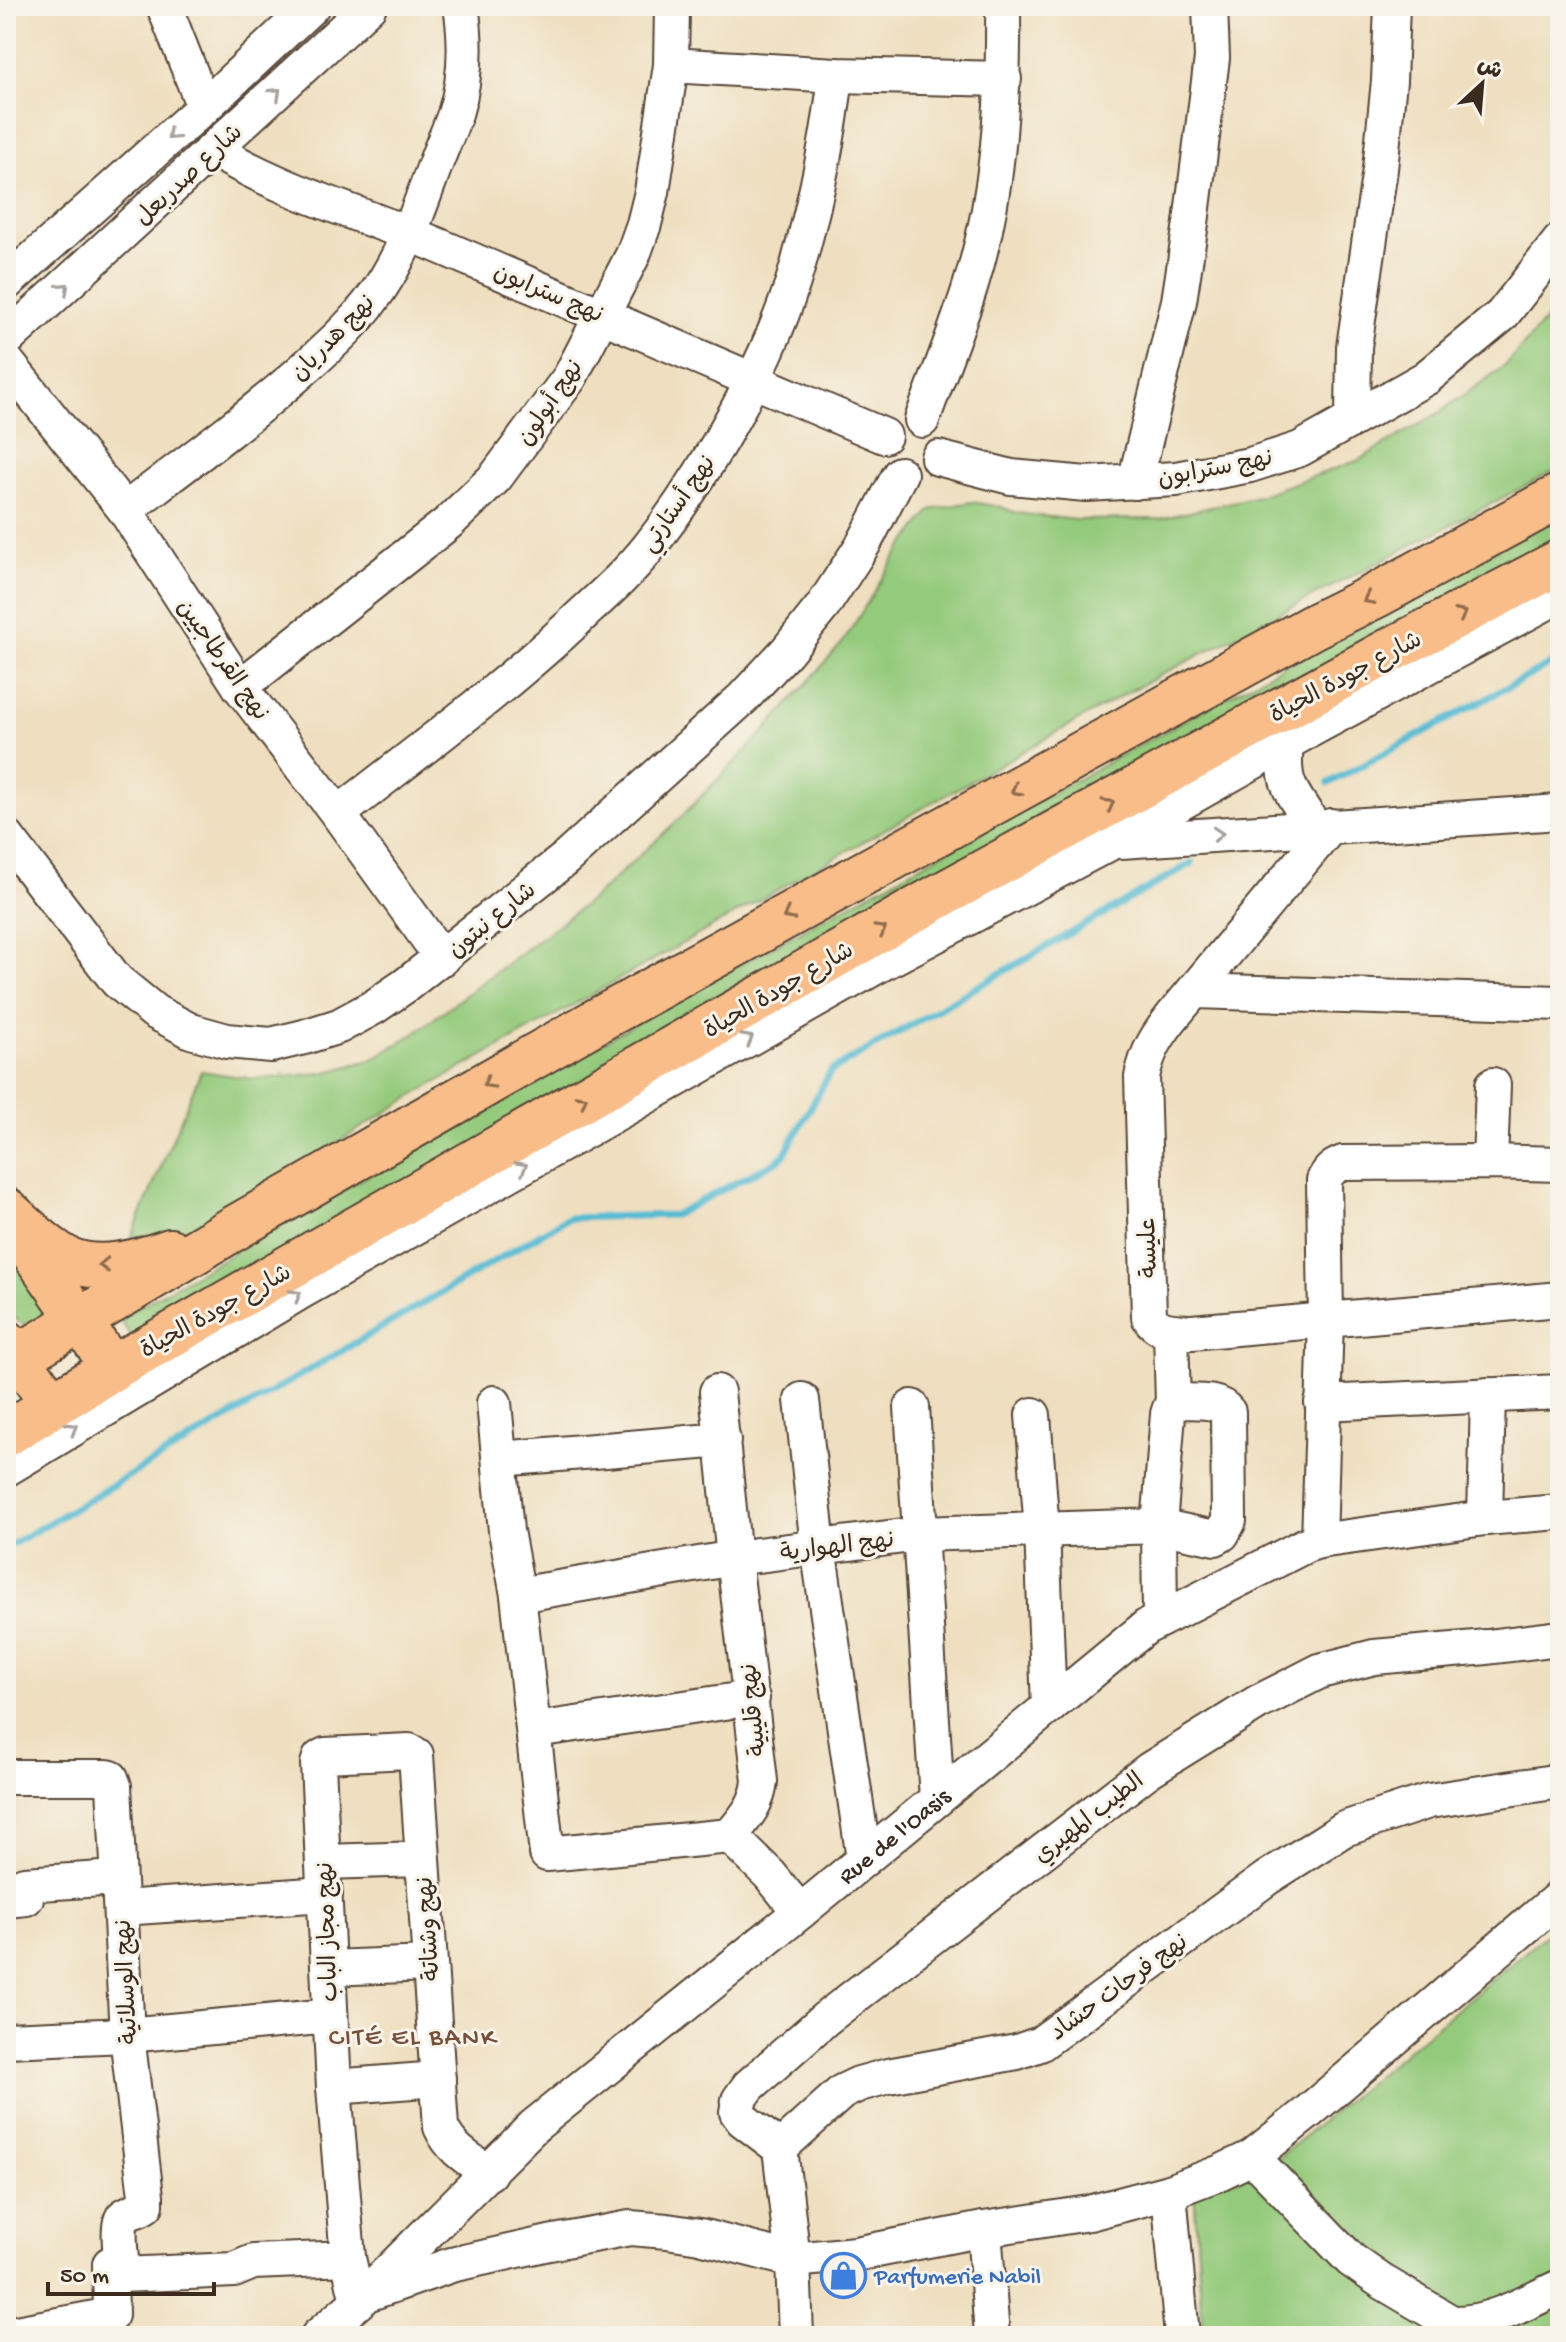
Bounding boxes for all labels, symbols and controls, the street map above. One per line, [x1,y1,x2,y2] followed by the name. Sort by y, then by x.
[1442,44,1522,124] north arrow
[1472,53,1506,87] text: ش
[267,87,281,102] one-way arrow
[131,119,250,234] street label: شارع صدربعل
[167,125,182,139] one-way arrow
[488,259,607,331] street label: نهج سترابون
[54,283,69,297] one-way arrow
[286,290,383,389] street label: نهج هدريان
[509,353,591,453] street label: نهج أبولون
[1156,445,1276,496] street label: نهج سترابون
[633,449,726,561] street label: نهج أستارتي
[1361,589,1376,605] one-way arrow
[169,595,274,727] street label: نهج القرطاجيين
[1452,608,1467,624] one-way arrow
[1266,627,1428,731] street label: شارع جودة الحياة
[1010,780,1024,795] one-way arrow
[1100,798,1115,814] one-way arrow
[1212,826,1225,843] one-way arrow
[443,877,543,966] street label: شارع نبتون
[782,905,797,920] one-way arrow
[872,924,887,940] one-way arrow
[700,937,860,1047] street label: شارع جودة الحياة
[740,1033,754,1049] one-way arrow
[483,1073,497,1089] one-way arrow
[573,1094,588,1110] one-way arrow
[513,1161,528,1177] one-way arrow
[1135,1217,1166,1278] street label: عليسة
[98,1257,110,1274] one-way arrow
[136,1260,297,1367] street label: شارع جودة الحياة
[287,1289,302,1305] one-way arrow
[63,1422,78,1438] one-way arrow
[779,1527,896,1570] street label: نهج الهوارية
[736,1662,775,1758] street label: نهج قليبية
[1029,1768,1151,1872] street label: الطيب المهيري
[834,1782,958,1892] street label: Rue de l'Oasis
[313,1861,346,2002] street label: نهج مجاز الباب
[412,1876,449,1982] street label: نهج وشتاتة
[111,1919,146,2045] street label: نهج الوسلاتية
[1045,1929,1195,2049] street label: نهج فرحات حشاد
[329,2024,498,2055] district label: CITÉ EL BANK
[48,2246,214,2296] scale bar
[819,2251,867,2299] shop icon: Parfumerie Nabil
[60,2263,109,2292] text: 50 m
[873,2264,1041,2293] place label: Parfumerie Nabil

